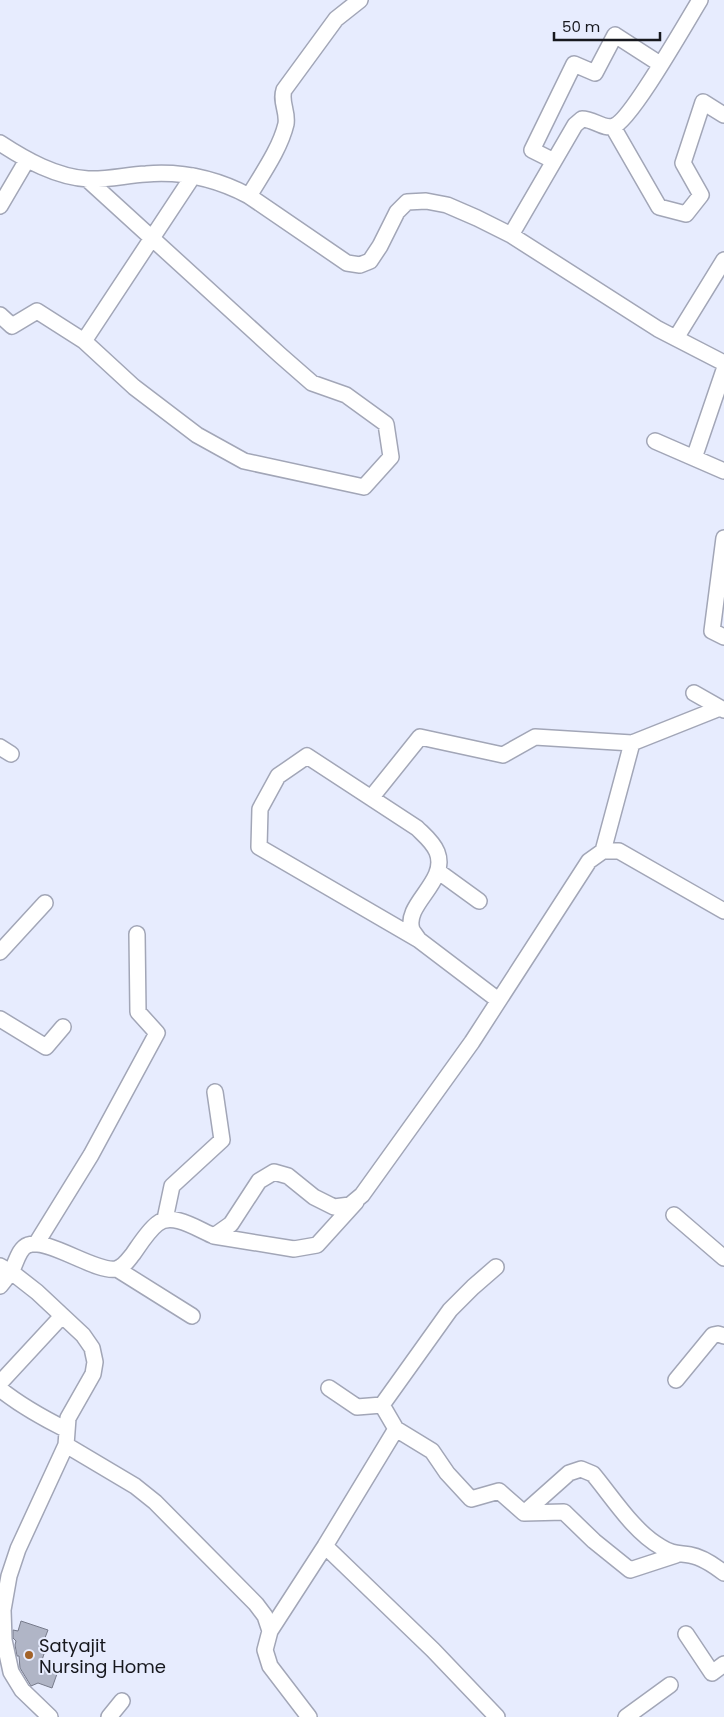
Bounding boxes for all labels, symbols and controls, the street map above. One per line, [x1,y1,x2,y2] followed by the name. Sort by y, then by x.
[554,10,660,42] scale bar
[562,16,600,37] text: 50 m
[39,1633,166,1679] place label: Satyajit Nursing Home
[23,1649,35,1661] marker: Satyajit Nursing Home

